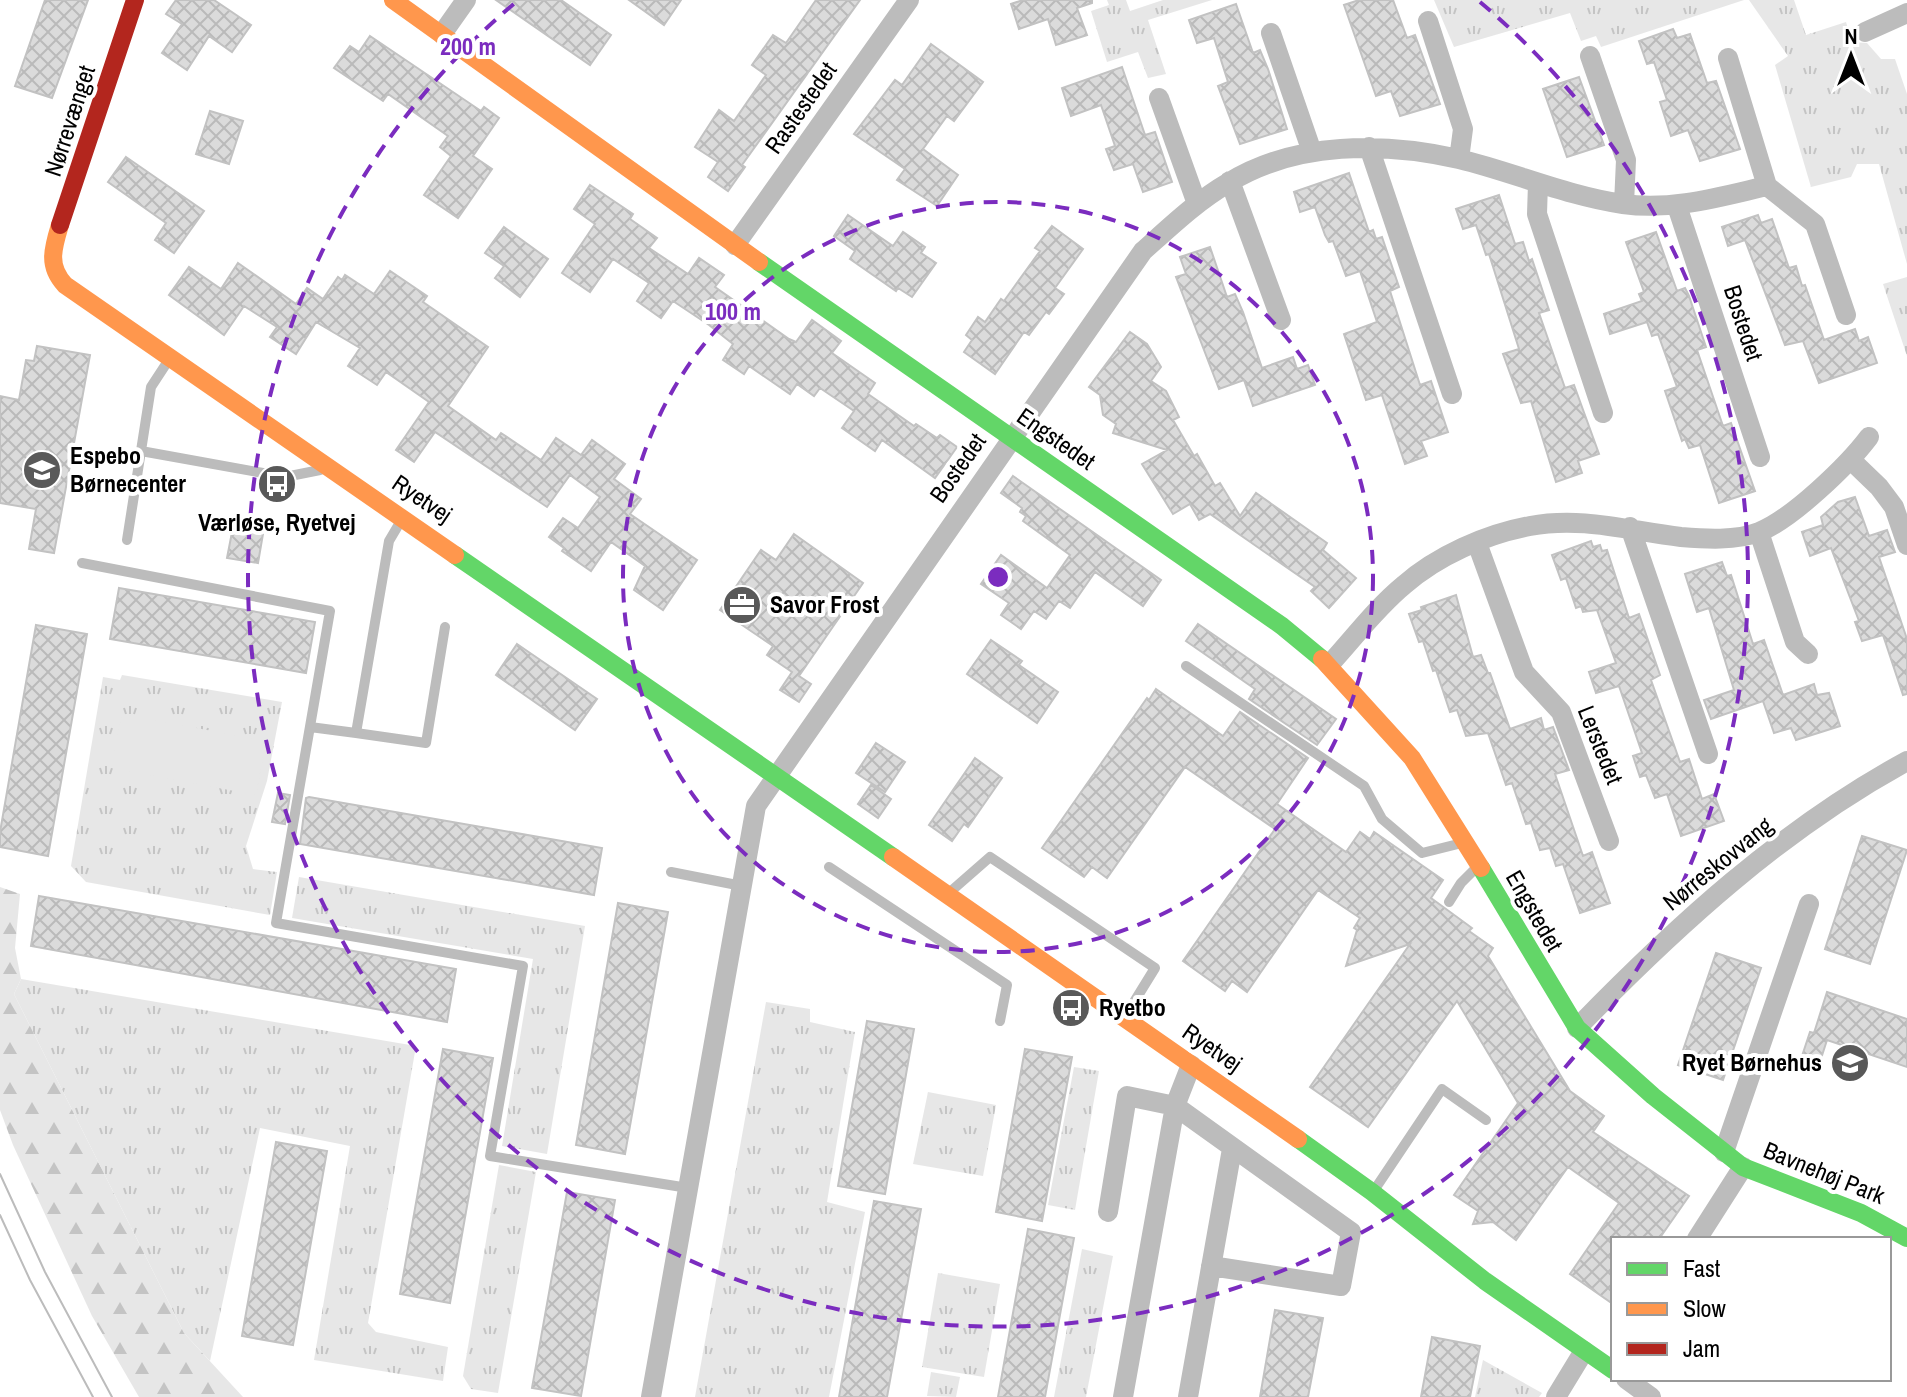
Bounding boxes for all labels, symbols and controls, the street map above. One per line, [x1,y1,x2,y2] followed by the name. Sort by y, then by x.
[1811,16,1891,96] north arrow
[1844,21,1858,51] text: N
[440,30,496,62] text: 200 m
[757,55,844,160] street label: Rastestedet
[36,61,102,180] street label: Nørrevænget
[1717,281,1771,365] street label: Bostedet
[705,295,761,327] text: 100 m
[1011,400,1102,477] street label: Engstedet
[922,426,993,508] street label: Bostedet
[70,439,186,499] place label: Espebo Børnecenter
[21,449,63,491] school or university icon: Espebo Børnecenter
[256,463,298,505] bus stop icon: Værløse, Ryetvej
[386,467,459,530] street label: Ryetvej
[198,506,356,538] place label: Værløse, Ryetvej
[984,563,1012,591] centre of rings
[721,584,763,626] office icon: Savor Frost
[770,588,880,620] place label: Savor Frost
[1571,701,1631,789] street label: Lerstedet
[1656,809,1779,917] street label: Nørreskovvang
[1499,864,1571,957] street label: Engstedet
[1050,987,1092,1029] bus stop icon: Ryetbo
[1099,991,1166,1023] place label: Ryetbo
[1177,1015,1249,1079] street label: Ryetvej
[1829,1042,1871,1084] school or university icon: Ryet Børnehus
[1682,1046,1822,1078] place label: Ryet Børnehus
[1759,1133,1890,1211] street label: Bavnehøj Park
[1611,1237,1891,1381] legend
[1683,1252,1721,1284] text: Fast
[1683,1292,1726,1324] text: Slow
[1683,1332,1720,1364] text: Jam

